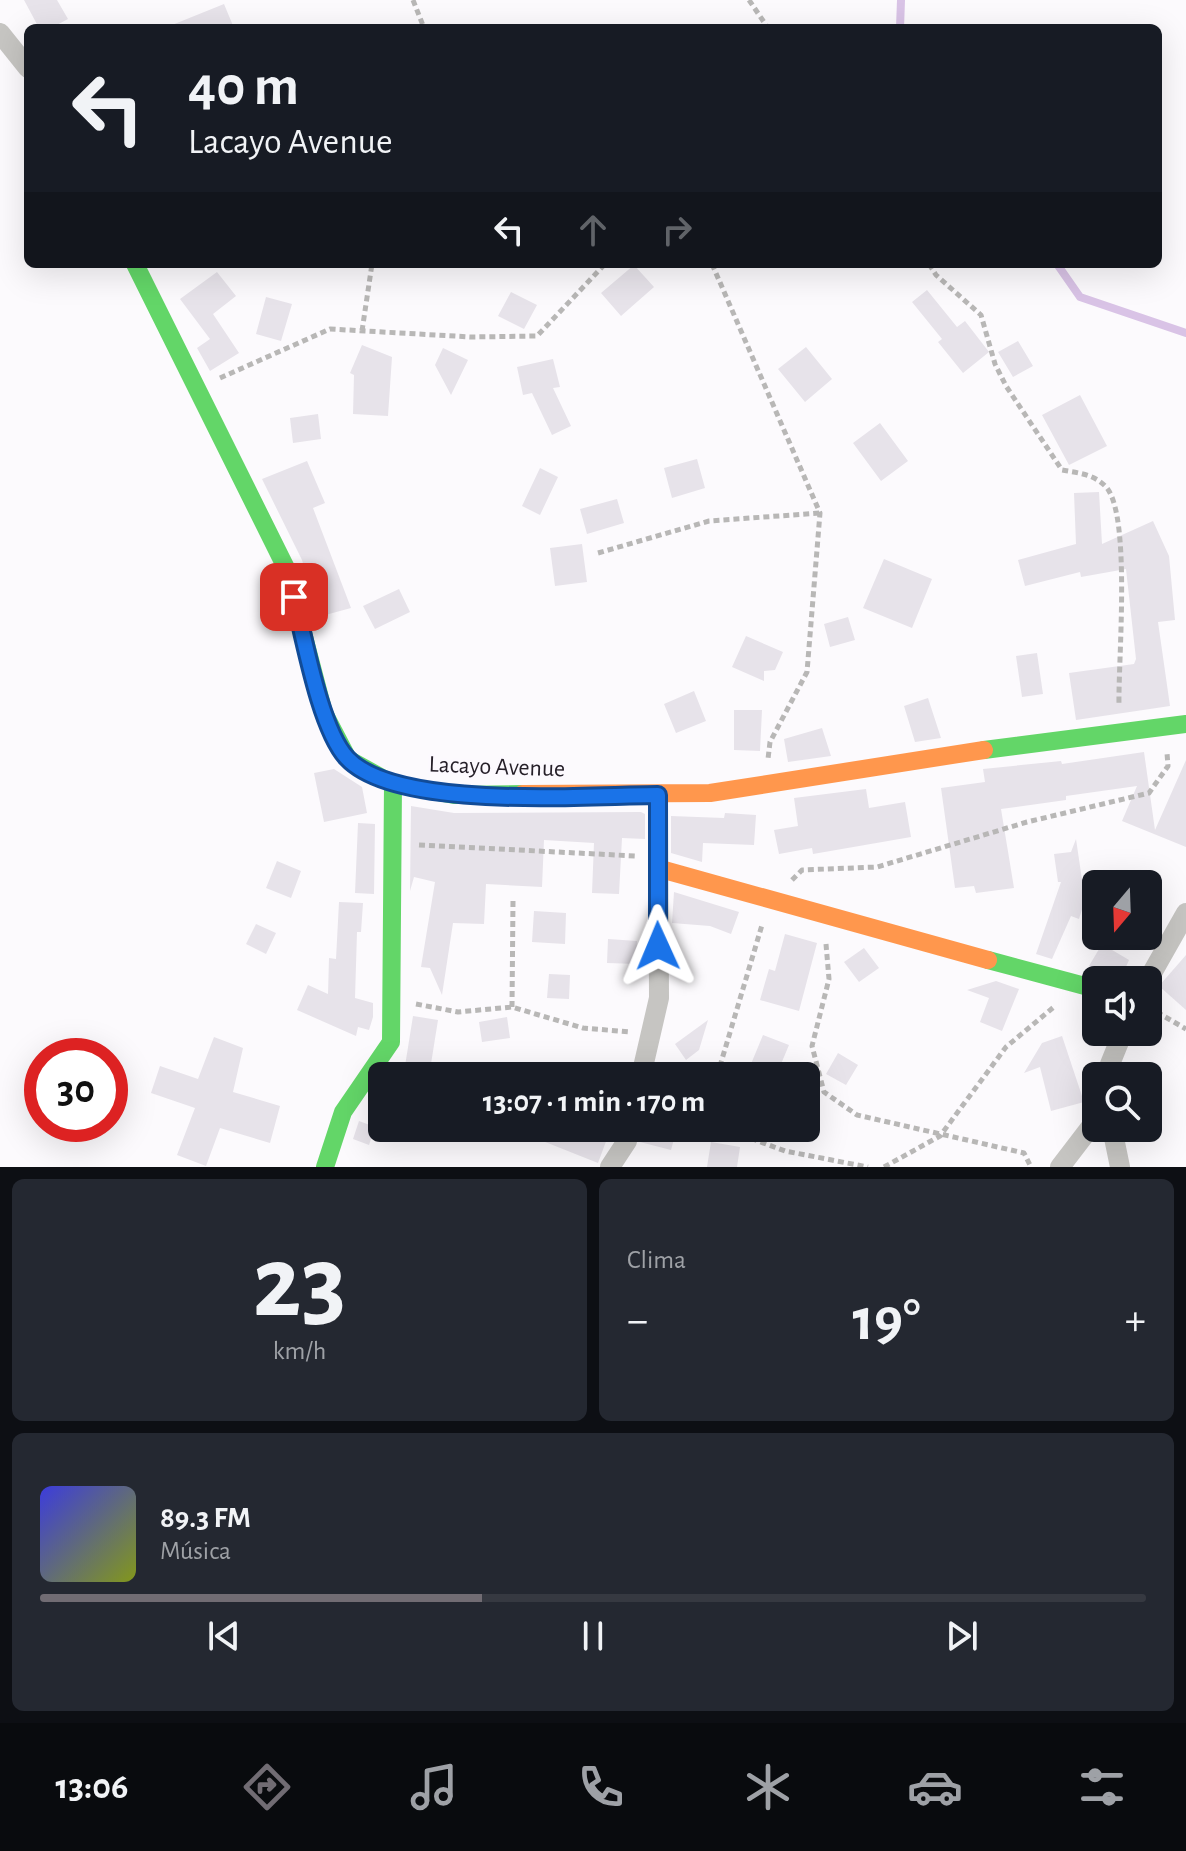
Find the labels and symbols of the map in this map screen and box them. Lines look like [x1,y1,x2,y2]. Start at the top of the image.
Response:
pin [260,563,328,631]
street label: Lacayo Avenue [428,753,566,781]
north arrow [1082,870,1162,950]
position arrow [616,904,700,988]
speed limit sign: 30 [24,1038,128,1142]

